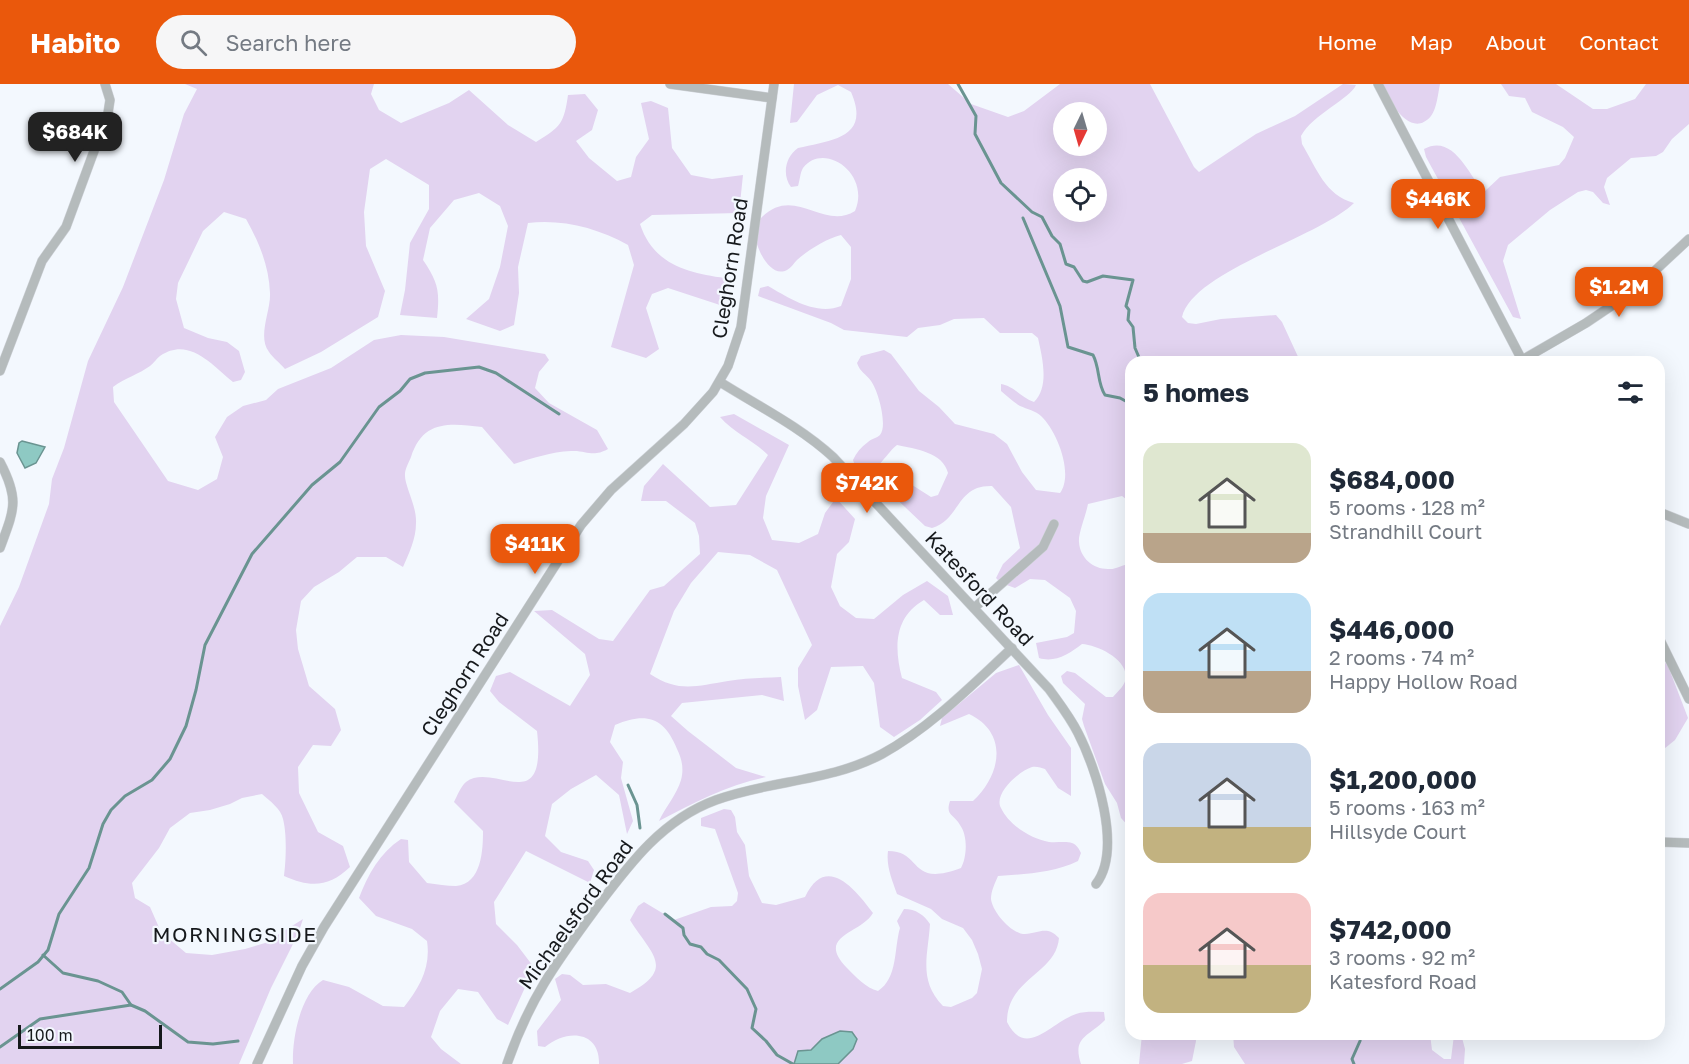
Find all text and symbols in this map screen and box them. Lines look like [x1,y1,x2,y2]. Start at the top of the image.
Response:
search box [156,15,576,69]
text: Habito [30,26,120,59]
icon: search [177,26,210,59]
text: Search here [225,29,351,56]
text: Home [1317,29,1377,55]
text: Map [1410,29,1453,55]
text: About [1486,29,1546,55]
text: Contact [1579,29,1659,55]
north arrow [1053,102,1107,156]
map controls [1053,102,1107,222]
pin: $684K [33,112,117,163]
text: $684K [42,119,108,143]
button: locate [1053,168,1107,222]
pin: $446K [1396,179,1480,230]
text: $446K [1405,186,1471,210]
street label: Cleghorn Road [706,196,752,340]
pin: $1.2M [1577,267,1661,318]
text: $1.2M [1589,274,1649,298]
icon: filters [1614,376,1647,409]
text: 5 homes [1143,377,1249,408]
pin: $742K [825,463,909,514]
text: $684,000 [1329,464,1455,495]
icon: home [1191,467,1263,539]
text: $742K [835,470,899,494]
text: 5 rooms · 128 m² [1329,495,1485,519]
text: Strandhill Court [1329,519,1482,543]
pin: $411K [493,524,577,575]
street label: Katesford Road [921,526,1039,650]
text: $411K [505,531,566,555]
street label: Cleghorn Road [415,608,513,740]
text: $446,000 [1329,614,1454,645]
icon: home [1191,617,1263,689]
text: 2 rooms · 74 m² [1329,645,1474,669]
text: Happy Hollow Road [1329,669,1518,693]
text: $1,200,000 [1329,764,1477,795]
icon: home [1191,767,1263,839]
text: 5 rooms · 163 m² [1329,795,1485,819]
text: Hillsyde Court [1329,819,1467,843]
street label: Michaelsford Road [513,835,637,993]
text: $742,000 [1329,914,1452,945]
icon: home [1191,917,1263,989]
district label: MORNINGSIDE [152,921,318,947]
text: 3 rooms · 92 m² [1329,945,1475,969]
text: Katesford Road [1329,969,1477,993]
scale bar [18,1022,162,1050]
text: 100 m [27,1025,73,1045]

